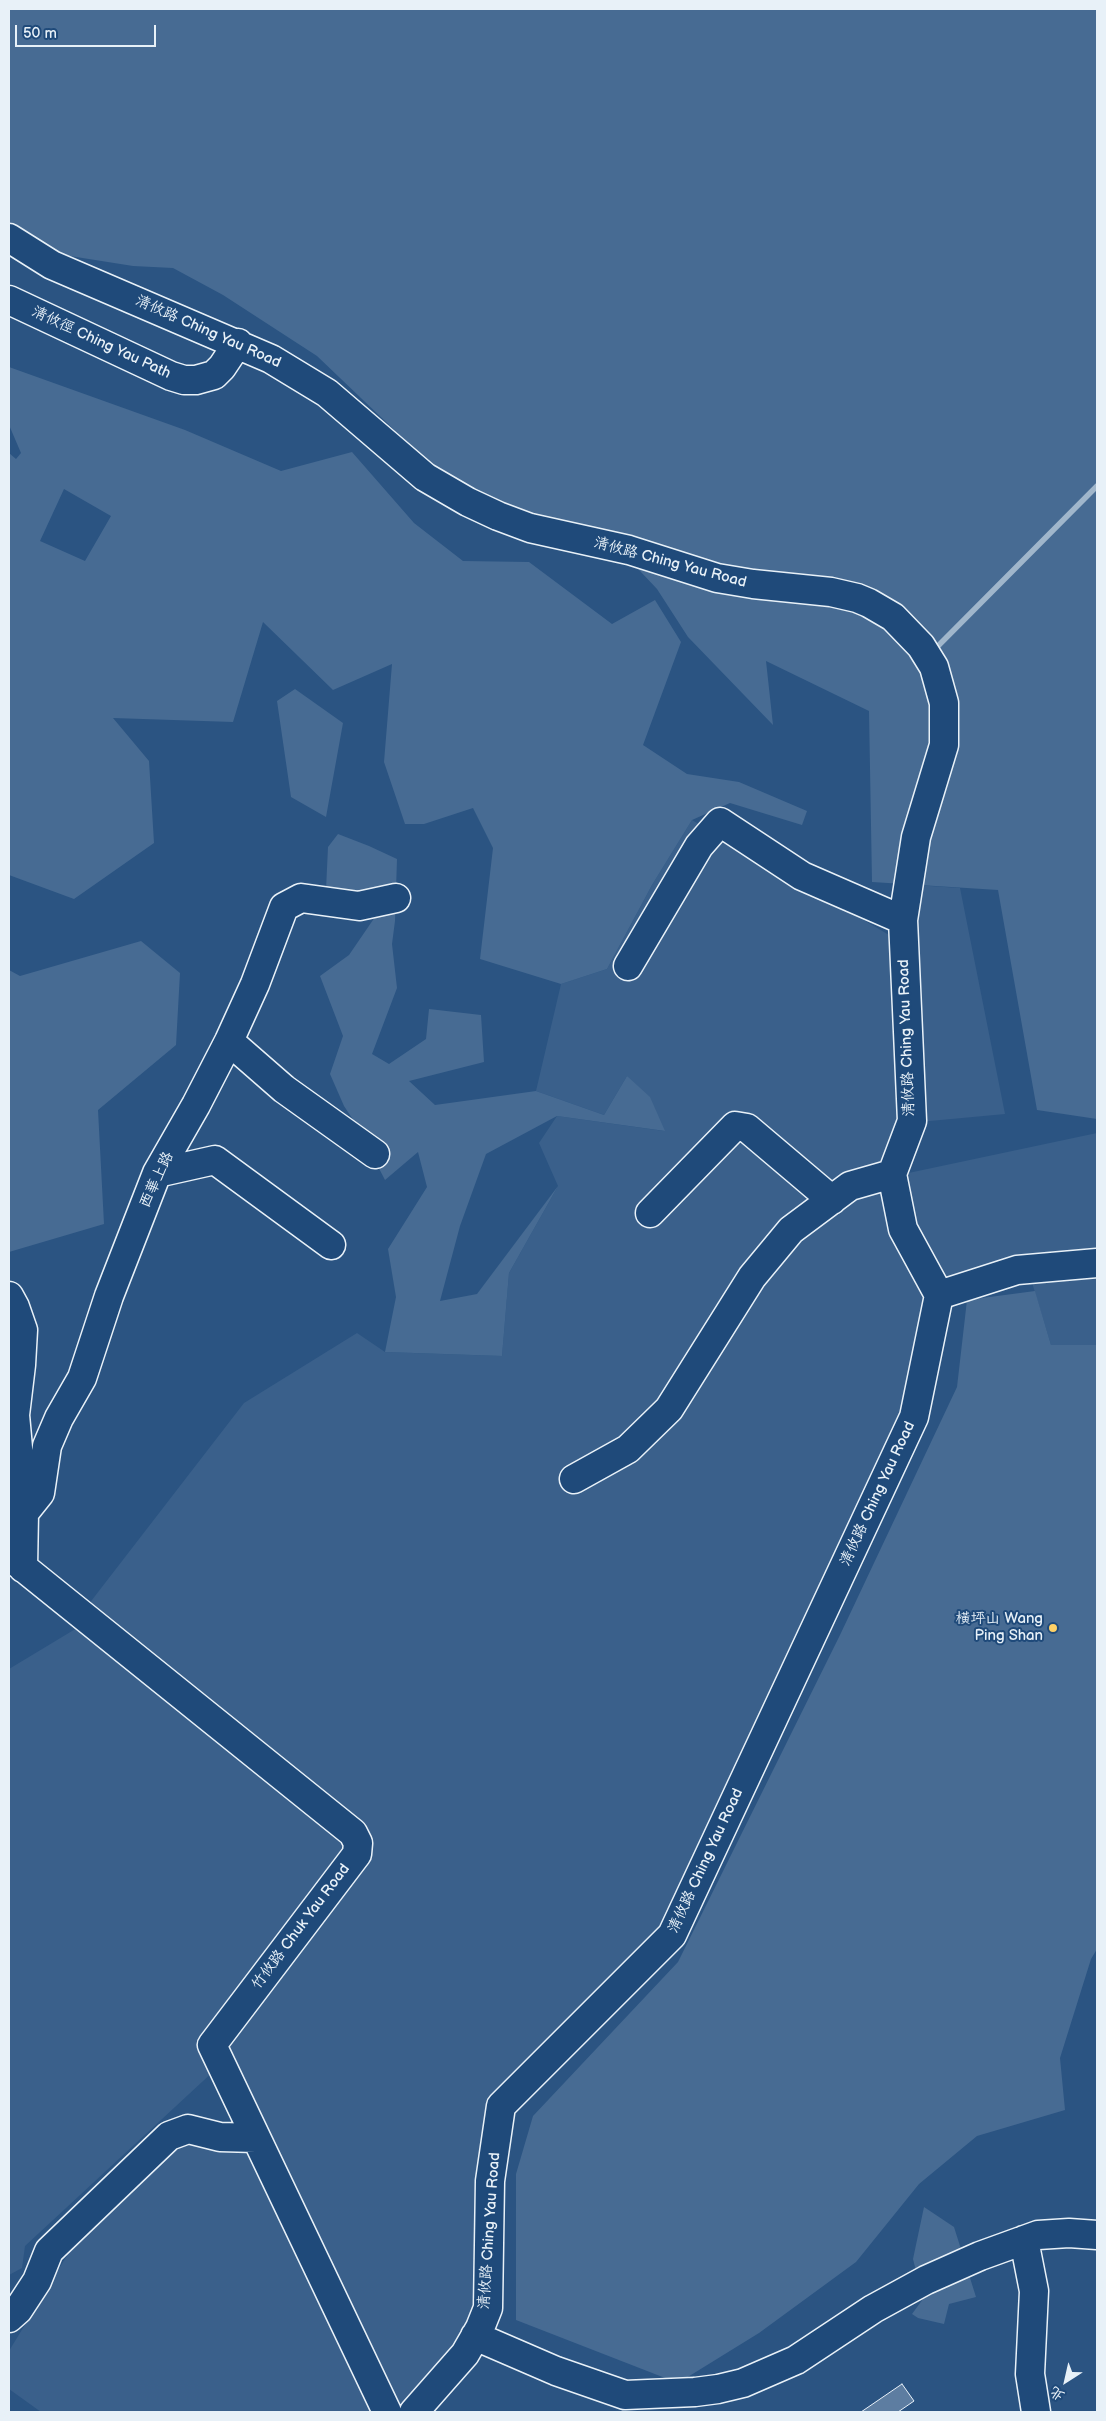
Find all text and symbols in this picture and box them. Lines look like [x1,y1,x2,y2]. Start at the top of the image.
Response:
scale bar [18,15,159,47]
text: 50 m [23,24,57,43]
street label: 清攸路 Ching Yau Road [132,292,284,372]
street label: 清攸徑 Ching Yau Path [29,303,173,383]
street label: 清攸路 Ching Yau Road [592,534,748,592]
street label: 清攸路 Ching Yau Road [895,959,919,1117]
street label: 西華上路 [136,1149,178,1211]
street label: 清攸路 Ching Yau Road [837,1419,919,1569]
place label: 橫坪山 Wang Ping Shan [956,1610,1043,1645]
marker: 橫坪山 Wang Ping Shan [1047,1622,1059,1634]
street label: 清攸路 Ching Yau Road [665,1786,747,1936]
street label: 竹攸路 Chuk Yau Road [248,1861,354,1993]
street label: 清攸路 Ching Yau Road [476,2152,504,2310]
north arrow [1041,2356,1091,2406]
text: 北 [1047,2383,1068,2405]

